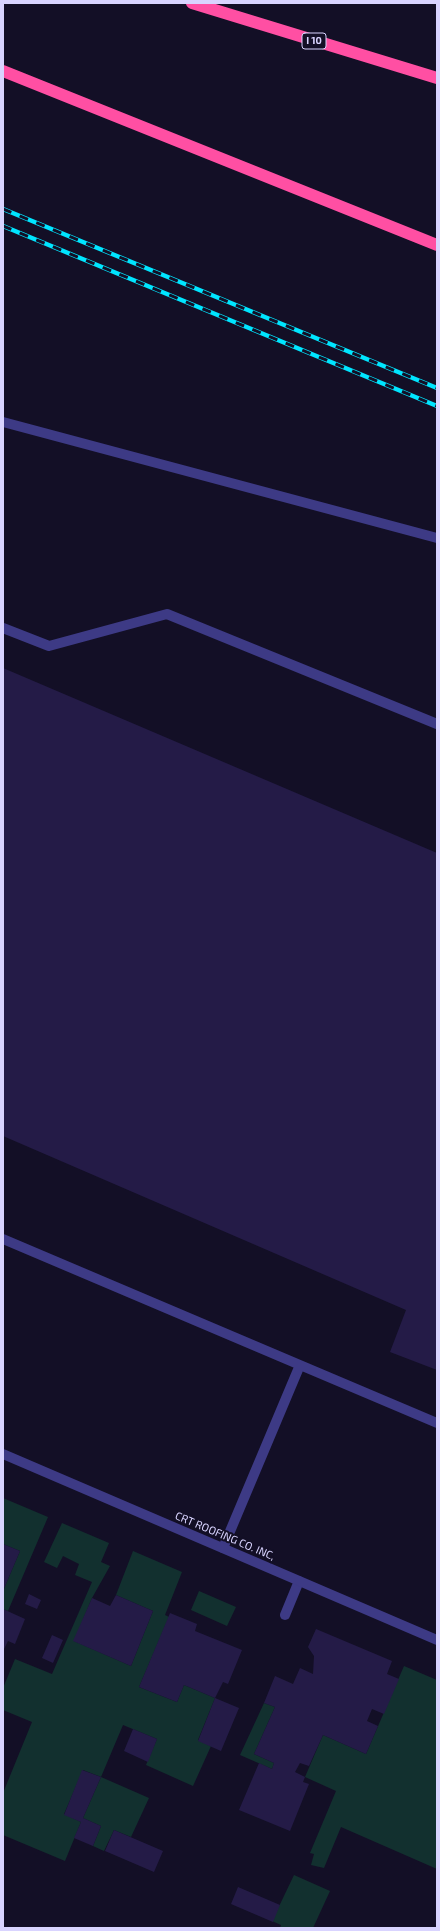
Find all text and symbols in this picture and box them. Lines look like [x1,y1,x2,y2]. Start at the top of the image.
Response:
road number: I 10 [302,33,326,49]
street label: CRT ROOFING CO. INC, [173,1509,277,1563]

